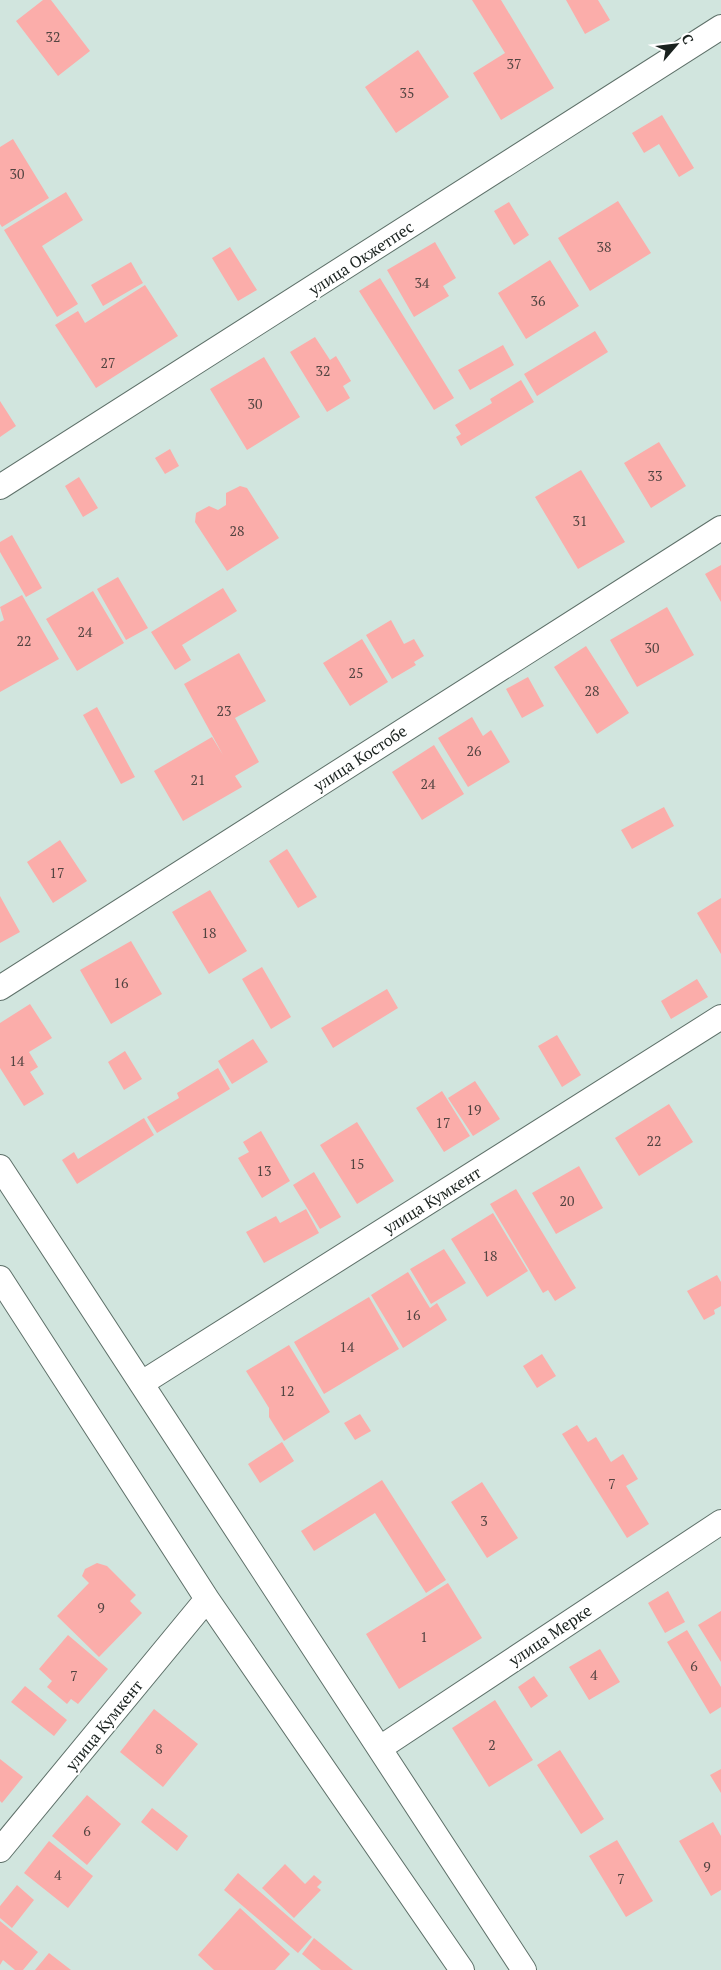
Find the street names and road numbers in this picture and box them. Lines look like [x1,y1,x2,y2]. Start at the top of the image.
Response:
street label: улица Окжетпес [303,216,418,301]
street label: улица Костобе [308,720,411,797]
street label: улица Кумкент [378,1161,485,1239]
street label: улица Мерке [503,1599,596,1671]
street label: улица Кумкент [60,1675,148,1776]

